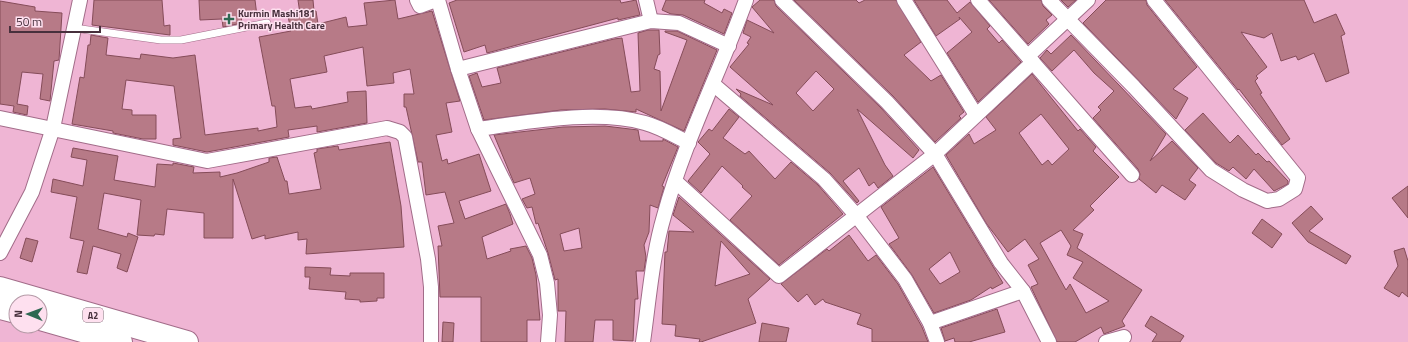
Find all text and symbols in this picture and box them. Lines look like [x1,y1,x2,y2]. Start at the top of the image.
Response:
place label: Kurmin Mashi181 Primary Health Care [238,6,325,33]
scale bar [10,8,100,34]
text: 50 m [16,12,42,31]
marker: Kurmin Mashi181 Primary Health Care [223,13,235,25]
north arrow [8,294,48,334]
road number: A2 [83,308,103,322]
text: N [10,310,26,318]

